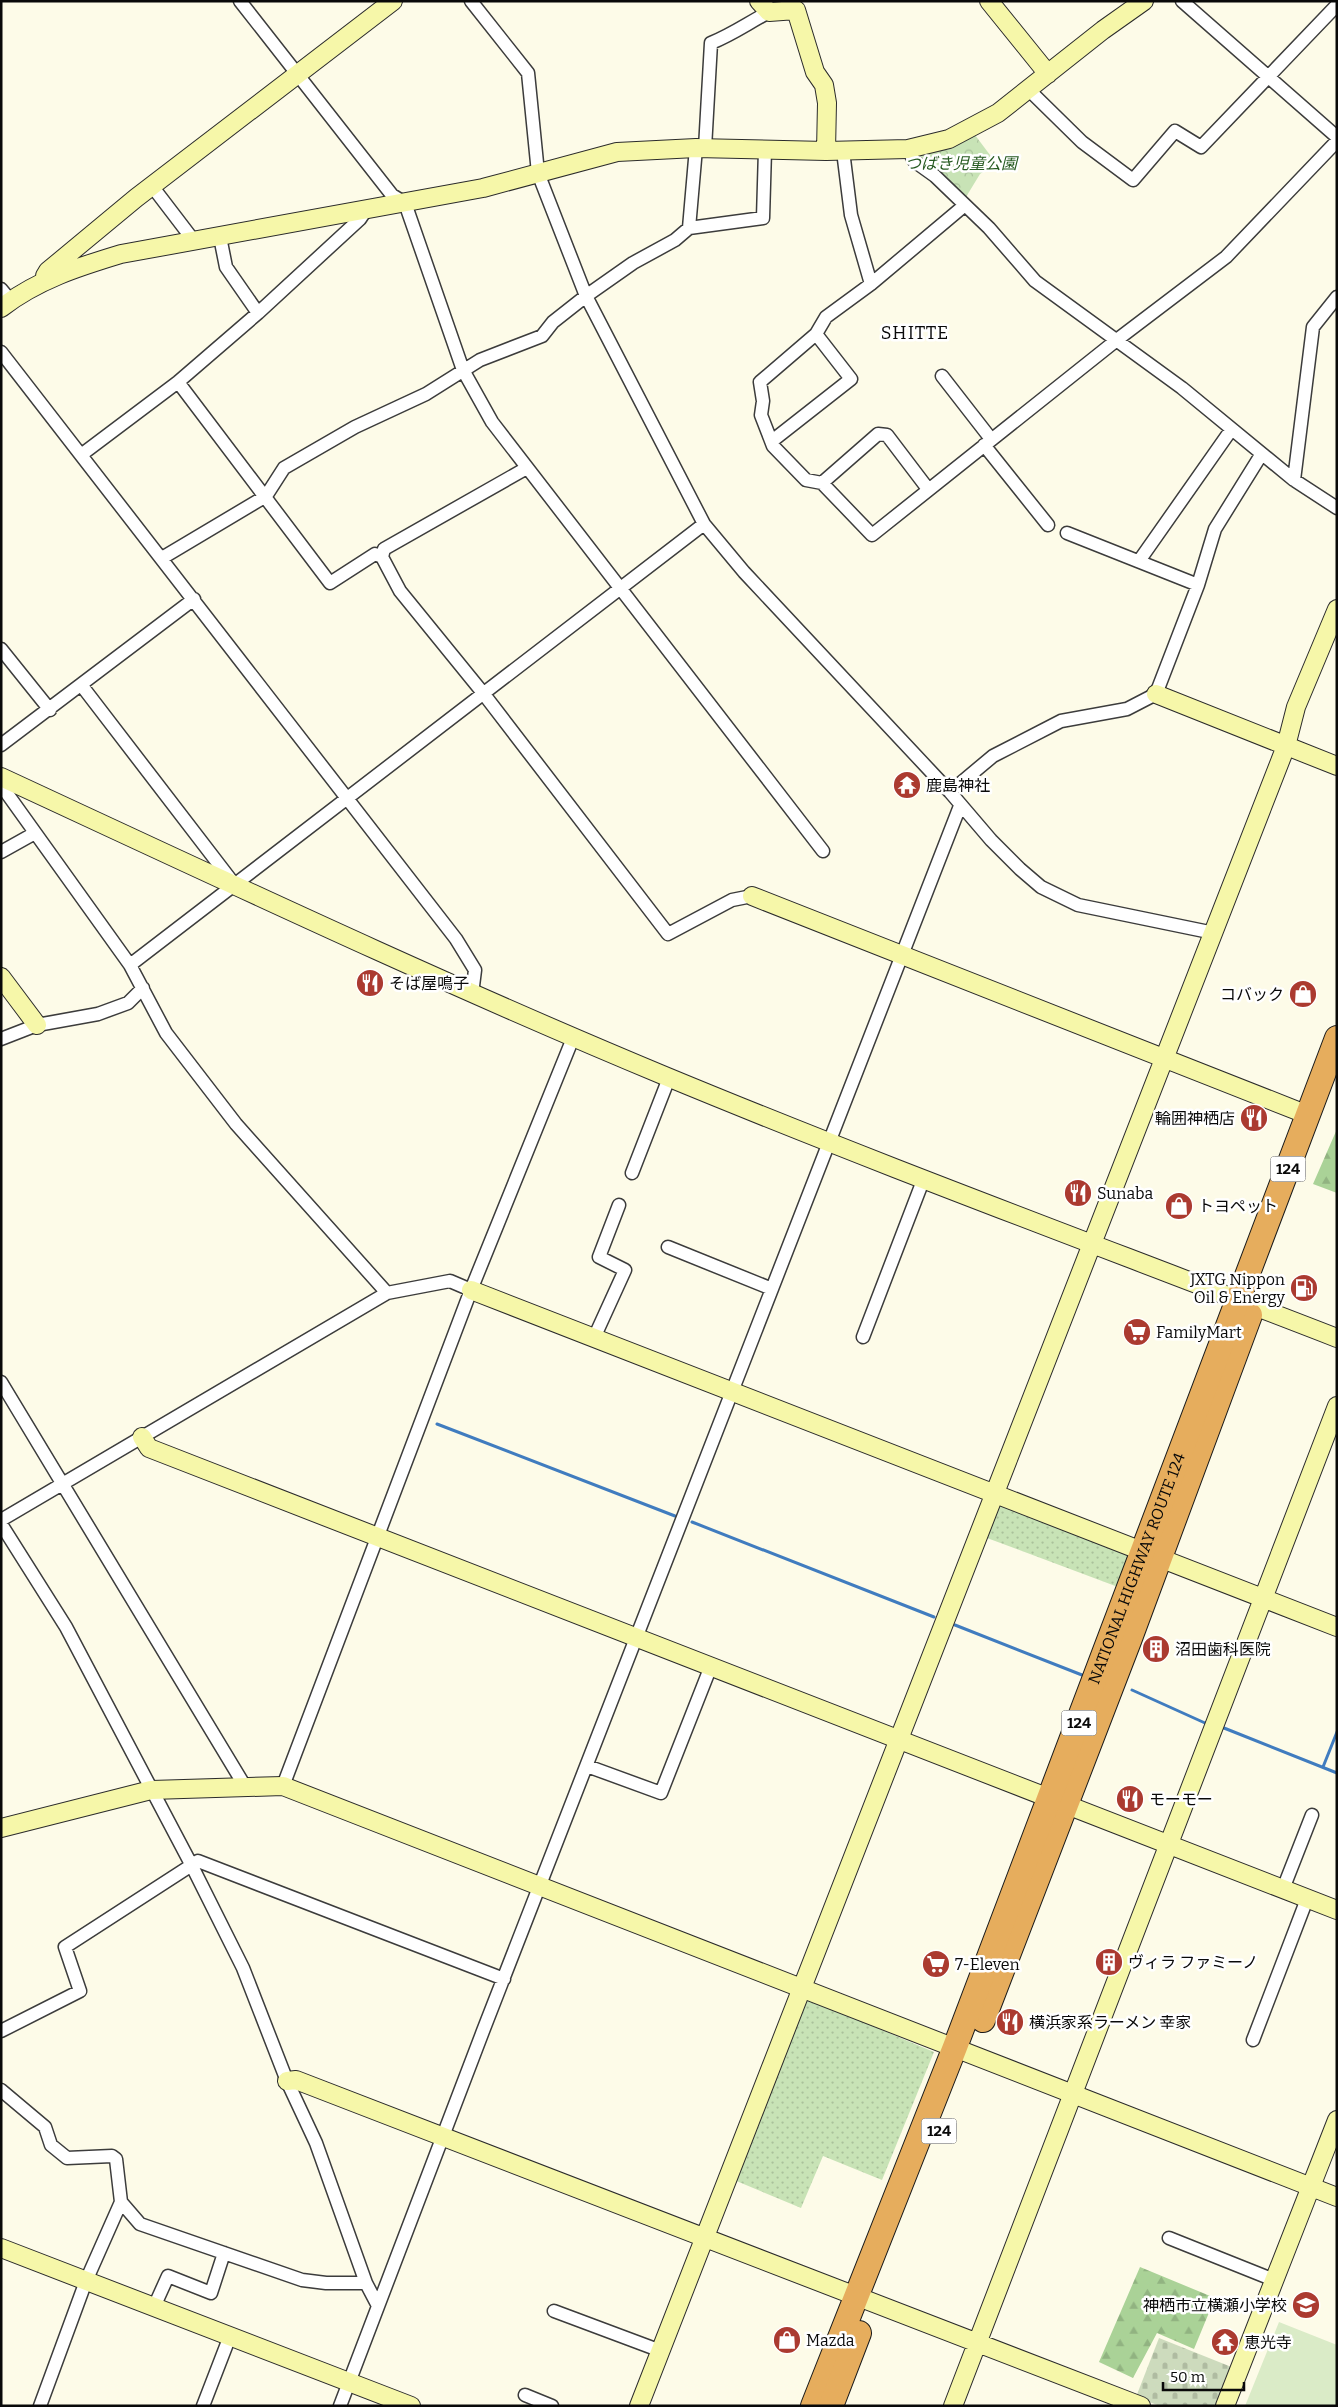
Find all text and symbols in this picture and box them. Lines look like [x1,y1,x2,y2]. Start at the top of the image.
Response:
park label: つばき児童公園 [905,154,1019,173]
district label: SHITTE [881,322,949,344]
temple icon: 鹿島神社 [892,770,922,800]
place label: 鹿島神社 [926,776,990,795]
restaurant icon: そば屋鳴子 [355,968,385,998]
place label: そば屋鳴子 [389,974,469,993]
shop icon: コバック [1288,979,1318,1009]
place label: コバック [1220,985,1284,1004]
restaurant icon: 輪囲神栖店 [1239,1103,1269,1133]
place label: 輪囲神栖店 [1155,1109,1235,1128]
road number: 124 [1270,1156,1306,1182]
restaurant icon: Sunaba [1063,1178,1093,1208]
place label: Sunaba [1097,1184,1153,1203]
shop icon: トヨペット [1164,1191,1194,1221]
place label: トヨペット [1198,1197,1278,1216]
place label: JXTG Nippon Oil & Energy [1189,1270,1286,1307]
fuel station icon: JXTG Nippon Oil & Energy [1289,1273,1319,1303]
supermarket icon: FamilyMart [1122,1317,1152,1347]
place label: FamilyMart [1156,1323,1242,1342]
street label: NATIONAL HIGHWAY ROUTE 124 [1084,1450,1189,1687]
building icon: 沼田歯科医院 [1141,1634,1171,1664]
place label: 沼田歯科医院 [1175,1640,1271,1659]
road number: 124 [1062,1710,1096,1736]
restaurant icon: モーモー [1115,1784,1145,1814]
place label: モーモー [1149,1790,1213,1809]
building icon: ヴィラ ファミーノ [1094,1947,1124,1977]
supermarket icon: 7-Eleven [921,1949,951,1979]
place label: ヴィラ ファミーノ [1128,1953,1258,1972]
place label: 7-Eleven [955,1955,1020,1974]
restaurant icon: 横浜家系ラーメン 幸家 [995,2007,1025,2037]
place label: 横浜家系ラーメン 幸家 [1029,2013,1192,2032]
road number: 124 [922,2118,956,2144]
school or university icon: 神栖市立横瀬小学校 [1291,2290,1321,2320]
place label: 神栖市立横瀬小学校 [1143,2296,1287,2315]
shop icon: Mazda [772,2325,802,2355]
temple icon: 恵光寺 [1210,2327,1240,2357]
place label: Mazda [806,2331,855,2350]
place label: 恵光寺 [1244,2333,1292,2352]
scale bar [1163,2360,1244,2392]
text: 50 m [1170,2368,1206,2386]

